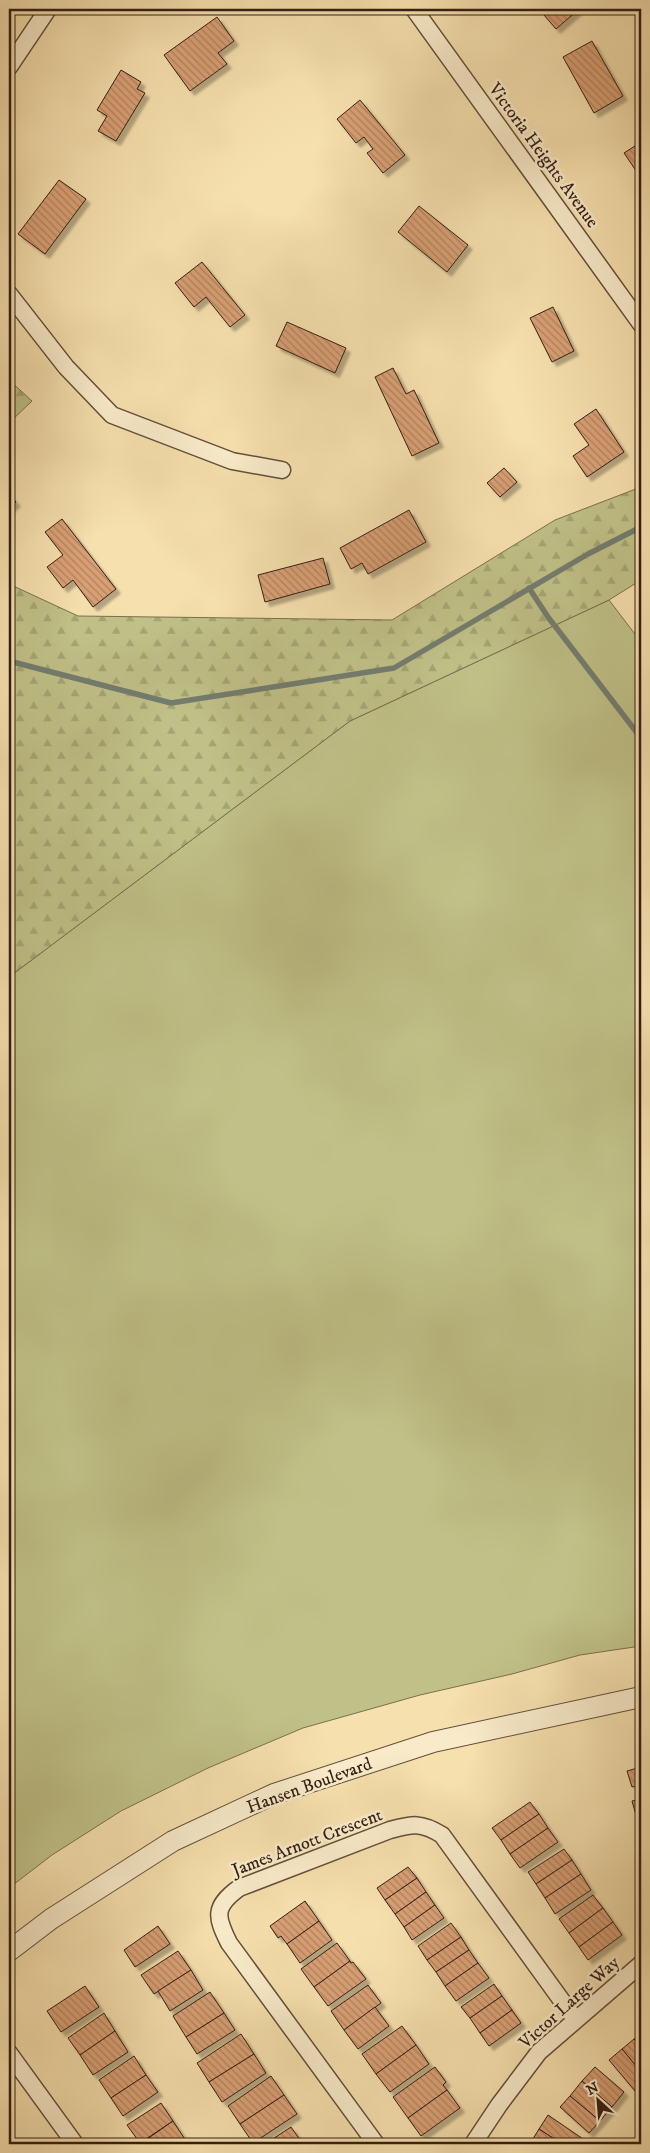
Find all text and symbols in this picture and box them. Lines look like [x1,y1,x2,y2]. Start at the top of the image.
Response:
street label: Victoria Heights Avenue [483,78,603,232]
street label: Hansen Boulevard [244,1753,375,1819]
street label: James Arnott Crescent [227,1804,386,1882]
street label: Victor Large Way [514,1952,625,2054]
north arrow [572,2076,622,2126]
text: N [584,2078,602,2100]

